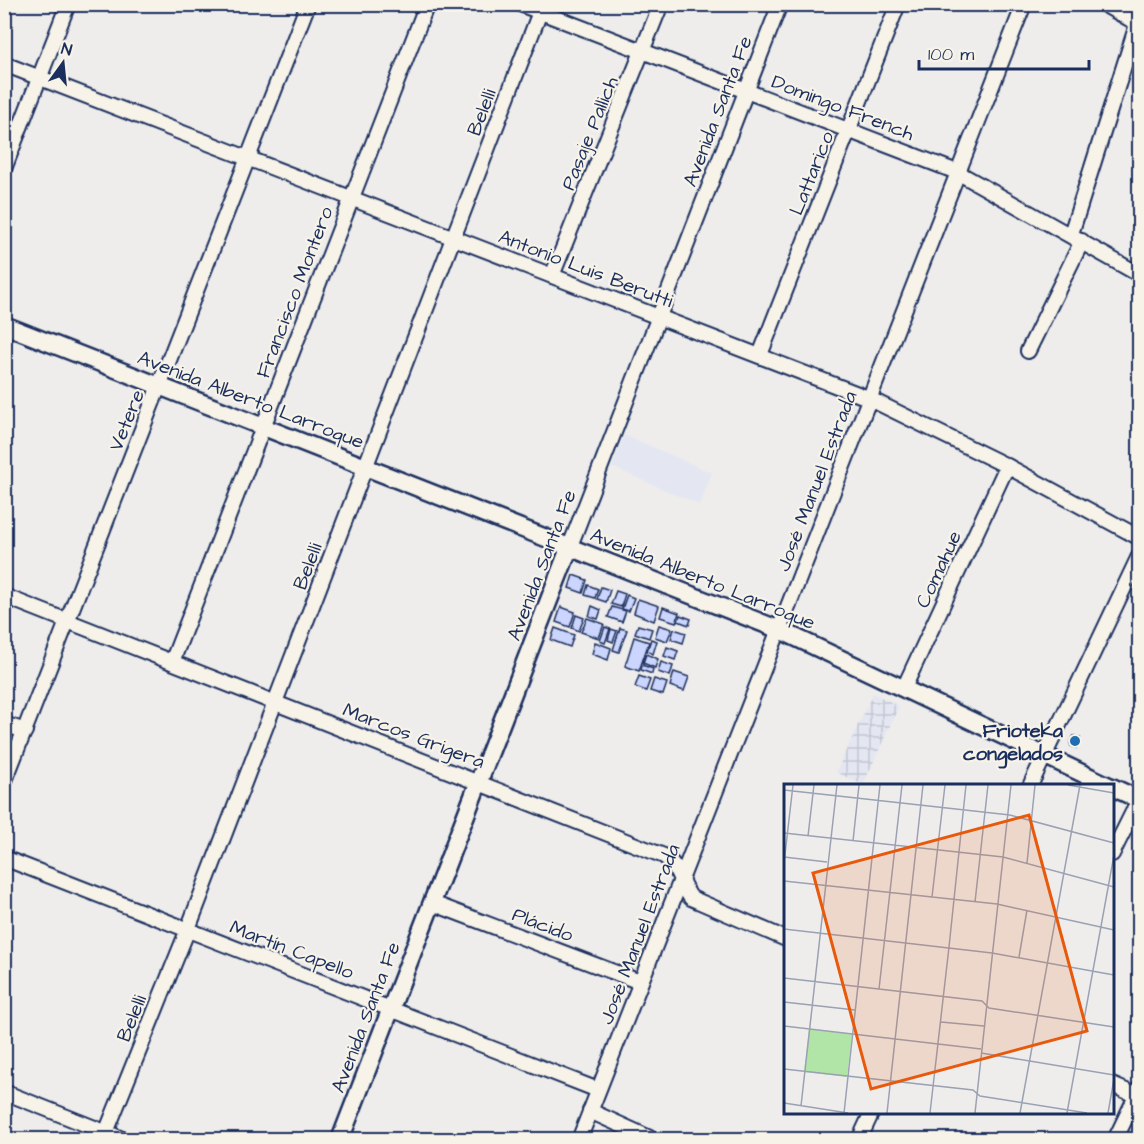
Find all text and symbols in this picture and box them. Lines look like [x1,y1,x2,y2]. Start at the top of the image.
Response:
street label: Avenida Santa Fe [676,32,760,191]
north arrow [33,33,93,93]
scale bar [919,33,1088,71]
text: N [59,38,74,61]
text: 100 m [928,42,974,67]
street label: Domingo French [767,68,918,149]
street label: Pasaje Pallich [554,72,625,194]
street label: Belelli [460,85,504,140]
street label: Lattarico [782,127,841,220]
street label: Francisco Montero [249,203,341,382]
street label: Antonio Luis Berutti [494,223,677,315]
street label: Avenida Alberto Larroque [133,344,368,456]
street label: Vetere [102,385,152,455]
street label: José Manuel Estrada [770,387,864,576]
street label: Avenida Santa Fe [500,486,584,645]
street label: Avenida Alberto Larroque [586,521,820,637]
street label: Comahue [909,526,969,613]
street label: Belelli [286,539,330,594]
street label: Marcos Grigera [338,696,489,777]
place label: Frioteka congelados [963,717,1064,769]
marker: Frioteka congelados [1068,734,1082,748]
inset map [784,784,1114,1114]
street label: José Manuel Estrada [593,840,687,1029]
street label: Plácido [508,901,577,949]
street label: Martín Capello [226,913,358,986]
street label: Avenida Santa Fe [324,938,408,1097]
street label: Belelli [110,991,154,1046]

